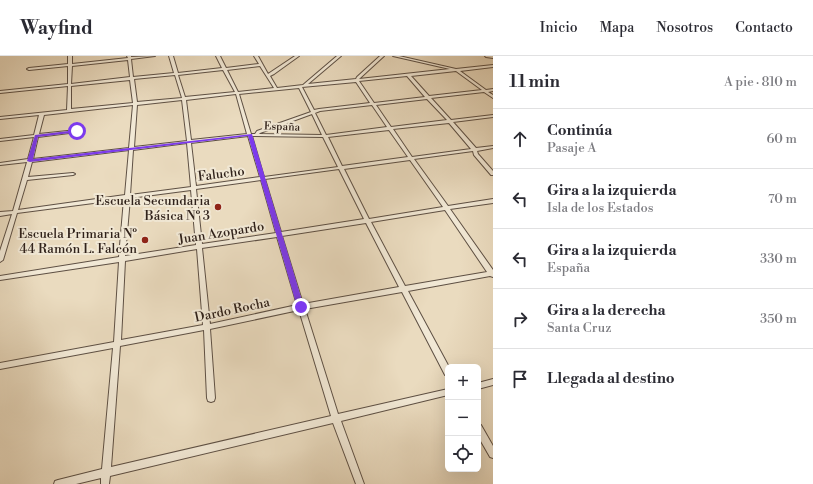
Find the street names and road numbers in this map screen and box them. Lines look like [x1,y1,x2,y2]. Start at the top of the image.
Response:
street label: España [263,119,301,135]
street label: Falucho [197,163,245,185]
street label: Juan Azopardo [176,218,265,248]
street label: Dardo Rocha [193,294,272,326]

